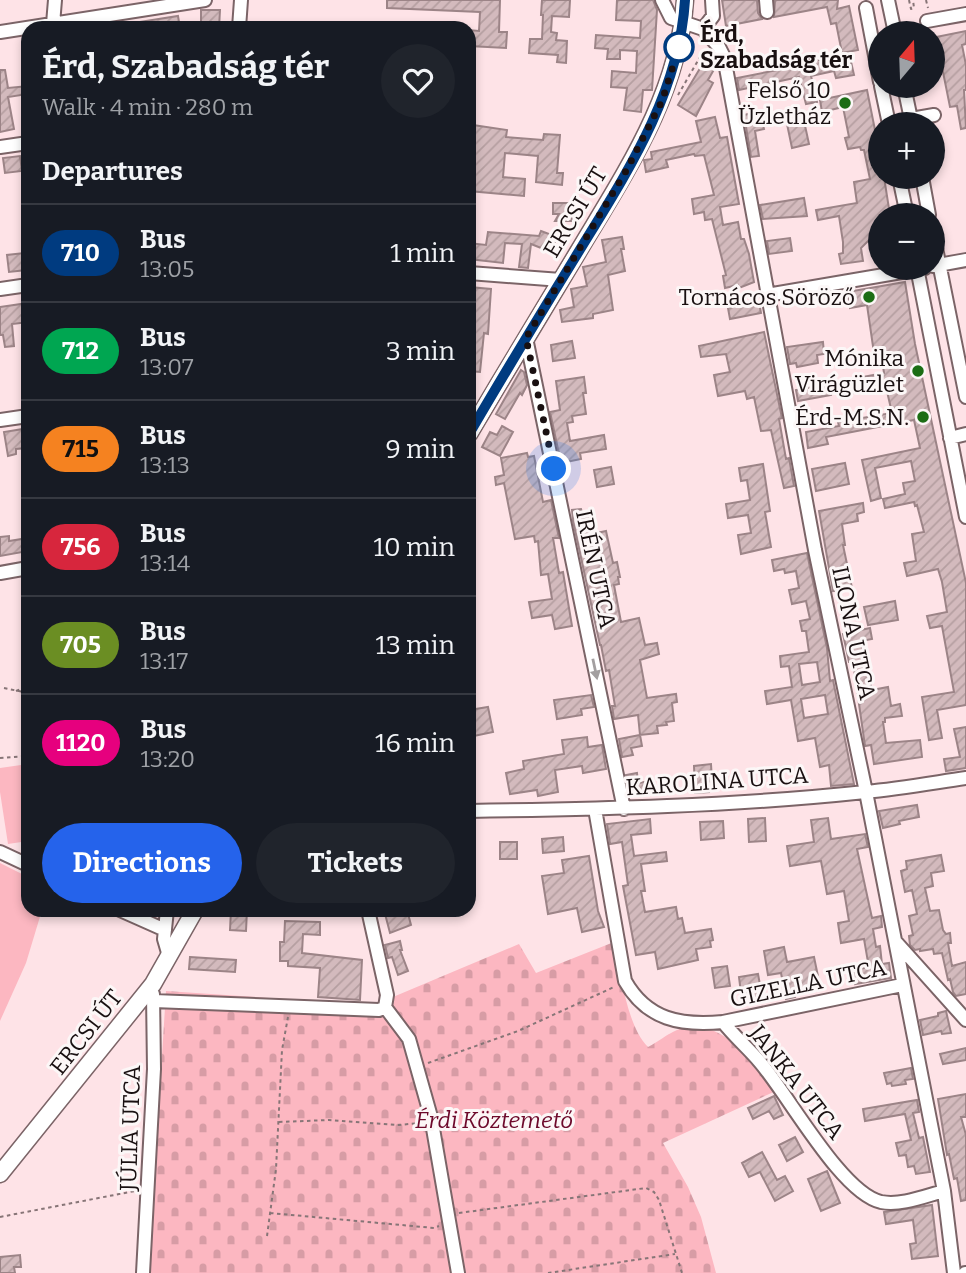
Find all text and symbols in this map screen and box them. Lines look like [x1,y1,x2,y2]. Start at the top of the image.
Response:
place label: Érd, Szabadság tér [700,18,853,74]
north arrow [868,21,945,98]
map controls [868,21,945,280]
marker: Érd, Szabadság tér [664,32,694,62]
button: heart [381,44,455,118]
text: Érd, Szabadság tér [42,47,329,87]
place label: Felső 10 Üzletház [738,76,831,130]
text: Walk · 4 min · 280 m [42,93,253,121]
marker: Felső 10 Üzletház [837,95,853,111]
button: + [868,112,945,189]
text: Departures [42,156,183,187]
street label: ERCSI ÚT [537,162,613,262]
button: − [868,203,945,280]
text: Bus [140,224,186,255]
text: 1 min [390,238,455,269]
text: 710 [61,239,100,267]
text: 13:05 [140,255,194,283]
place label: Tornácos Söröző [678,283,855,311]
marker: Tornácos Söröző [861,289,877,305]
text: Bus [140,322,186,353]
text: 3 min [386,336,455,367]
text: 712 [62,337,99,365]
place label: Mónika Virágüzlet [795,344,904,398]
text: 13:07 [140,353,194,381]
marker: Mónika Virágüzlet [910,363,926,379]
place label: Érd-M.S.N. [795,403,909,431]
marker: Érd-M.S.N. [915,409,931,425]
text: Bus [140,420,186,451]
text: 9 min [386,434,455,465]
text: 715 [62,435,99,463]
text: 13:13 [140,451,190,479]
your location [536,451,571,486]
street label: IRÉN UTCA [570,507,622,632]
text: Bus [140,518,186,549]
text: 10 min [374,532,455,563]
text: 756 [61,533,100,561]
text: 13:14 [140,549,190,577]
street label: ILONA UTCA [826,564,882,703]
text: Bus [140,616,186,647]
text: 13 min [375,630,455,661]
text: 705 [60,631,101,659]
text: 13:17 [140,647,188,675]
one-way arrow [589,658,600,680]
text: Bus [141,714,186,745]
text: 16 min [375,728,455,759]
text: 1120 [56,729,106,757]
text: 13:20 [141,745,195,773]
street label: KAROLINA UTCA [625,761,810,801]
button: Directions [42,823,242,903]
button: Tickets [256,823,455,903]
street label: GIZELLA UTCA [727,953,889,1013]
street label: ERCSI ÚT [44,984,128,1080]
street label: JANKA UTCA [743,1019,851,1145]
street label: JÚLIA UTCA [114,1064,146,1192]
park label: Érdi Köztemető [415,1106,573,1134]

